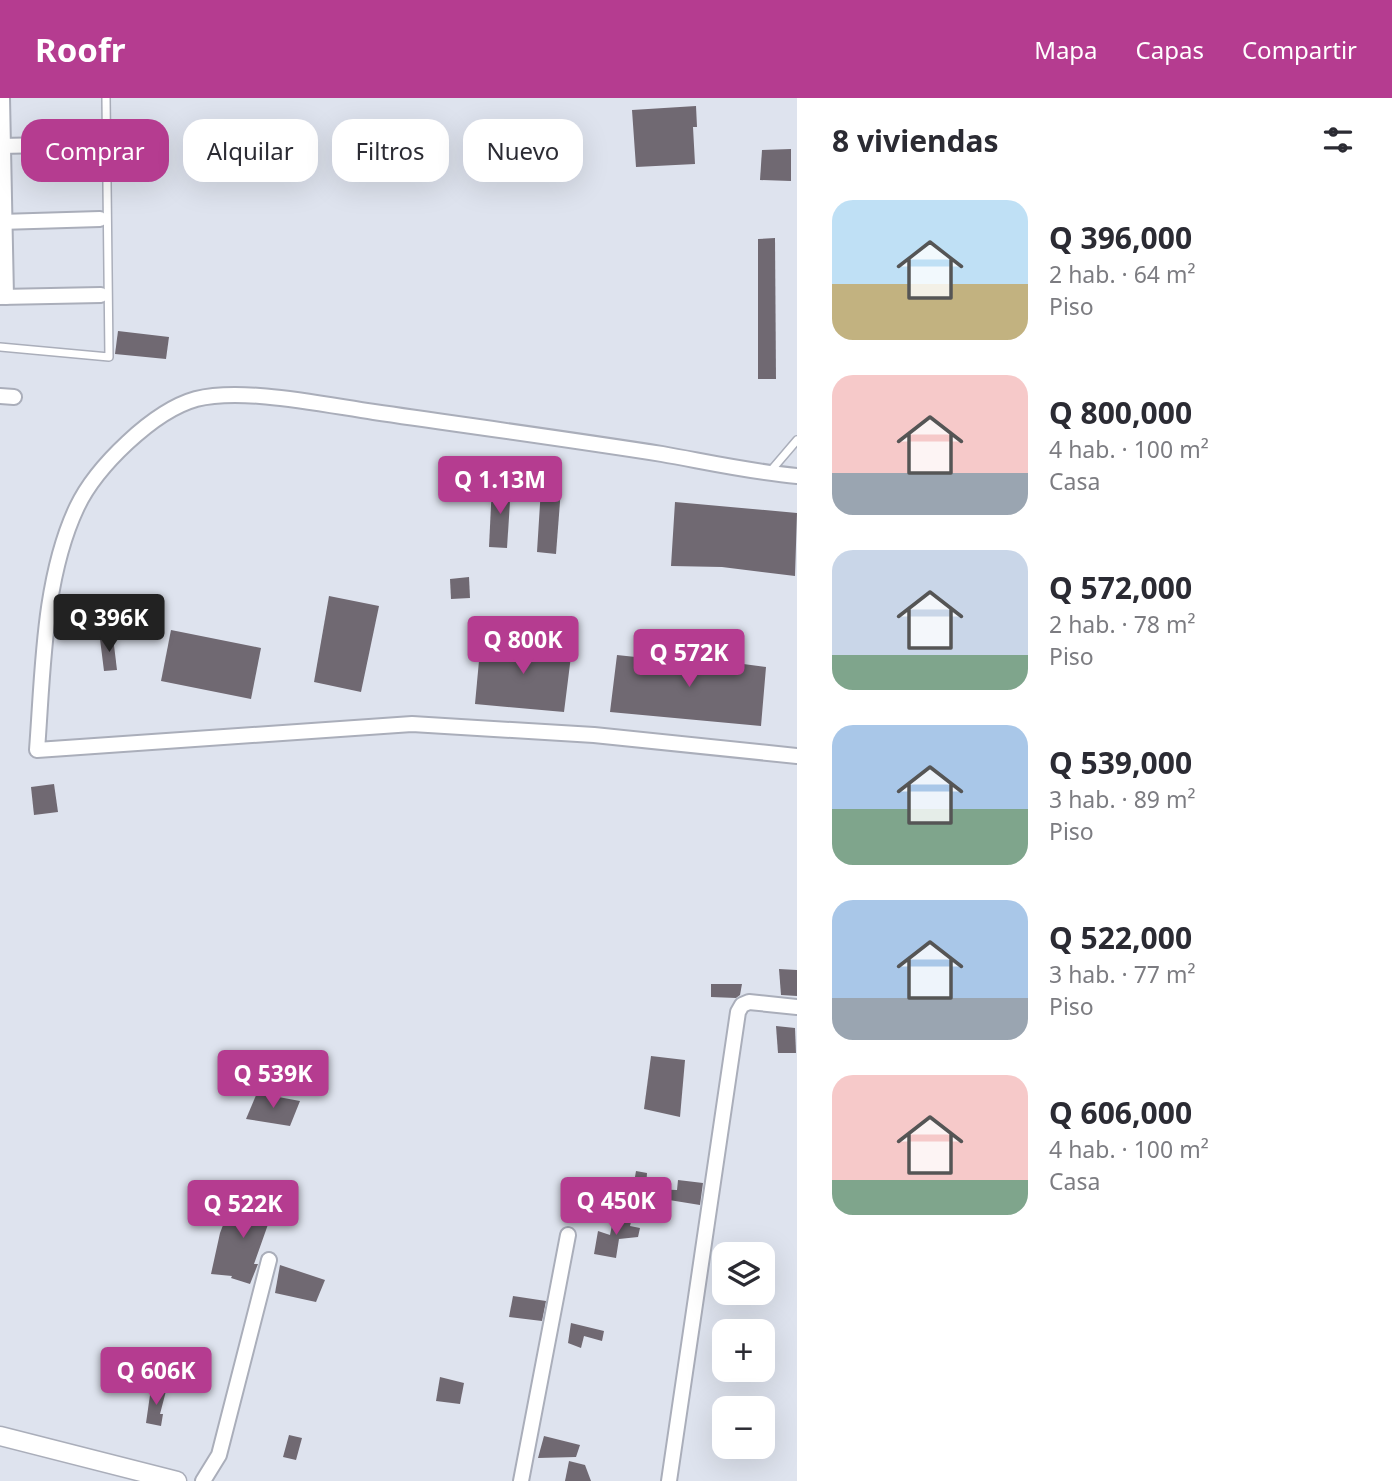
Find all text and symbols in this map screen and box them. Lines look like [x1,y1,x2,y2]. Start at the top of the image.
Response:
text: Roofr [35,27,125,72]
text: Mapa [1034,33,1098,66]
text: Capas [1136,33,1204,66]
text: Compartir [1242,33,1357,66]
chip: Comprar [21,119,169,182]
chip: Alquilar [183,119,318,182]
chip: Filtros [332,119,449,182]
chip: Nuevo [463,119,583,182]
text: 8 viviendas [832,120,999,161]
icon: filters [1319,121,1357,159]
text: Q 396,000 [1049,217,1192,258]
icon: home [888,228,972,312]
text: 2 hab. · 64 m² [1049,258,1196,290]
text: Piso [1049,290,1094,322]
text: Q 800,000 [1049,392,1192,433]
icon: home [888,403,972,487]
text: 4 hab. · 100 m² [1049,433,1209,465]
pin: Q 1.13M [435,456,565,516]
text: Q 1.13M [454,463,546,495]
text: Casa [1049,465,1100,497]
text: Q 572,000 [1049,567,1192,608]
icon: home [888,578,972,662]
pin: Q 396K [52,594,166,654]
text: Q 396K [70,601,148,633]
text: 2 hab. · 78 m² [1049,608,1196,640]
pin: Q 800K [466,616,580,676]
text: Q 800K [484,623,562,655]
pin: Q 572K [632,630,746,689]
text: Q 572K [650,636,728,668]
text: Piso [1049,640,1094,672]
text: Q 539,000 [1049,742,1192,783]
icon: home [888,753,972,837]
text: 3 hab. · 89 m² [1049,783,1196,815]
text: Piso [1049,815,1094,847]
text: Q 522,000 [1049,917,1192,958]
icon: home [888,928,972,1012]
text: 3 hab. · 77 m² [1049,958,1196,990]
text: Piso [1049,990,1094,1022]
pin: Q 539K [216,1051,330,1110]
text: Q 539K [234,1057,312,1089]
text: Q 606,000 [1049,1092,1192,1133]
icon: home [888,1103,972,1187]
text: 4 hab. · 100 m² [1049,1133,1209,1165]
text: Casa [1049,1165,1100,1197]
pin: Q 450K [559,1178,673,1237]
pin: Q 522K [186,1180,300,1240]
text: Q 450K [577,1184,655,1216]
text: Q 522K [204,1187,282,1219]
map controls [712,1242,775,1459]
button: layers [712,1242,775,1305]
button: + [712,1319,775,1382]
pin: Q 606K [99,1348,213,1407]
text: Q 606K [117,1354,195,1386]
button: − [712,1396,775,1459]

